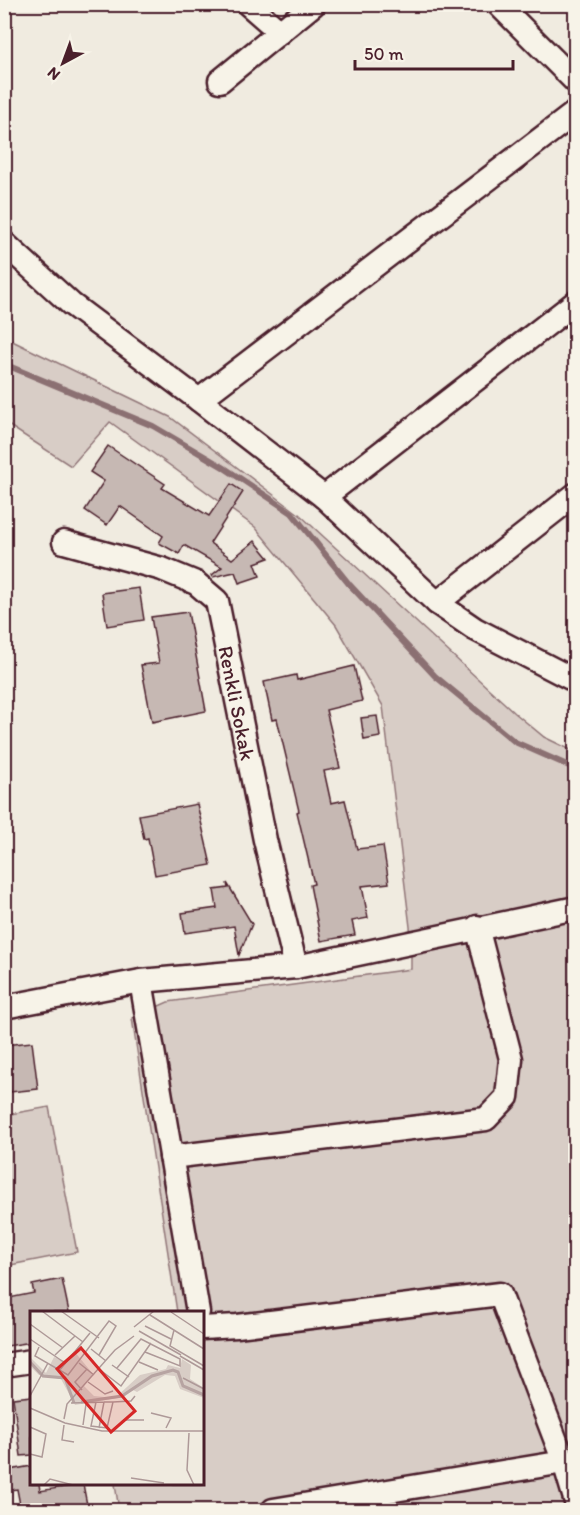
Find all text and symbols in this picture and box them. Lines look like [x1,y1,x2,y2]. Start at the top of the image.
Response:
north arrow [33,33,93,93]
scale bar [355,33,512,71]
text: 50 m [364,43,404,65]
text: N [43,63,64,85]
street label: Renkli Sokak [214,643,261,763]
inset map [30,1311,204,1485]

